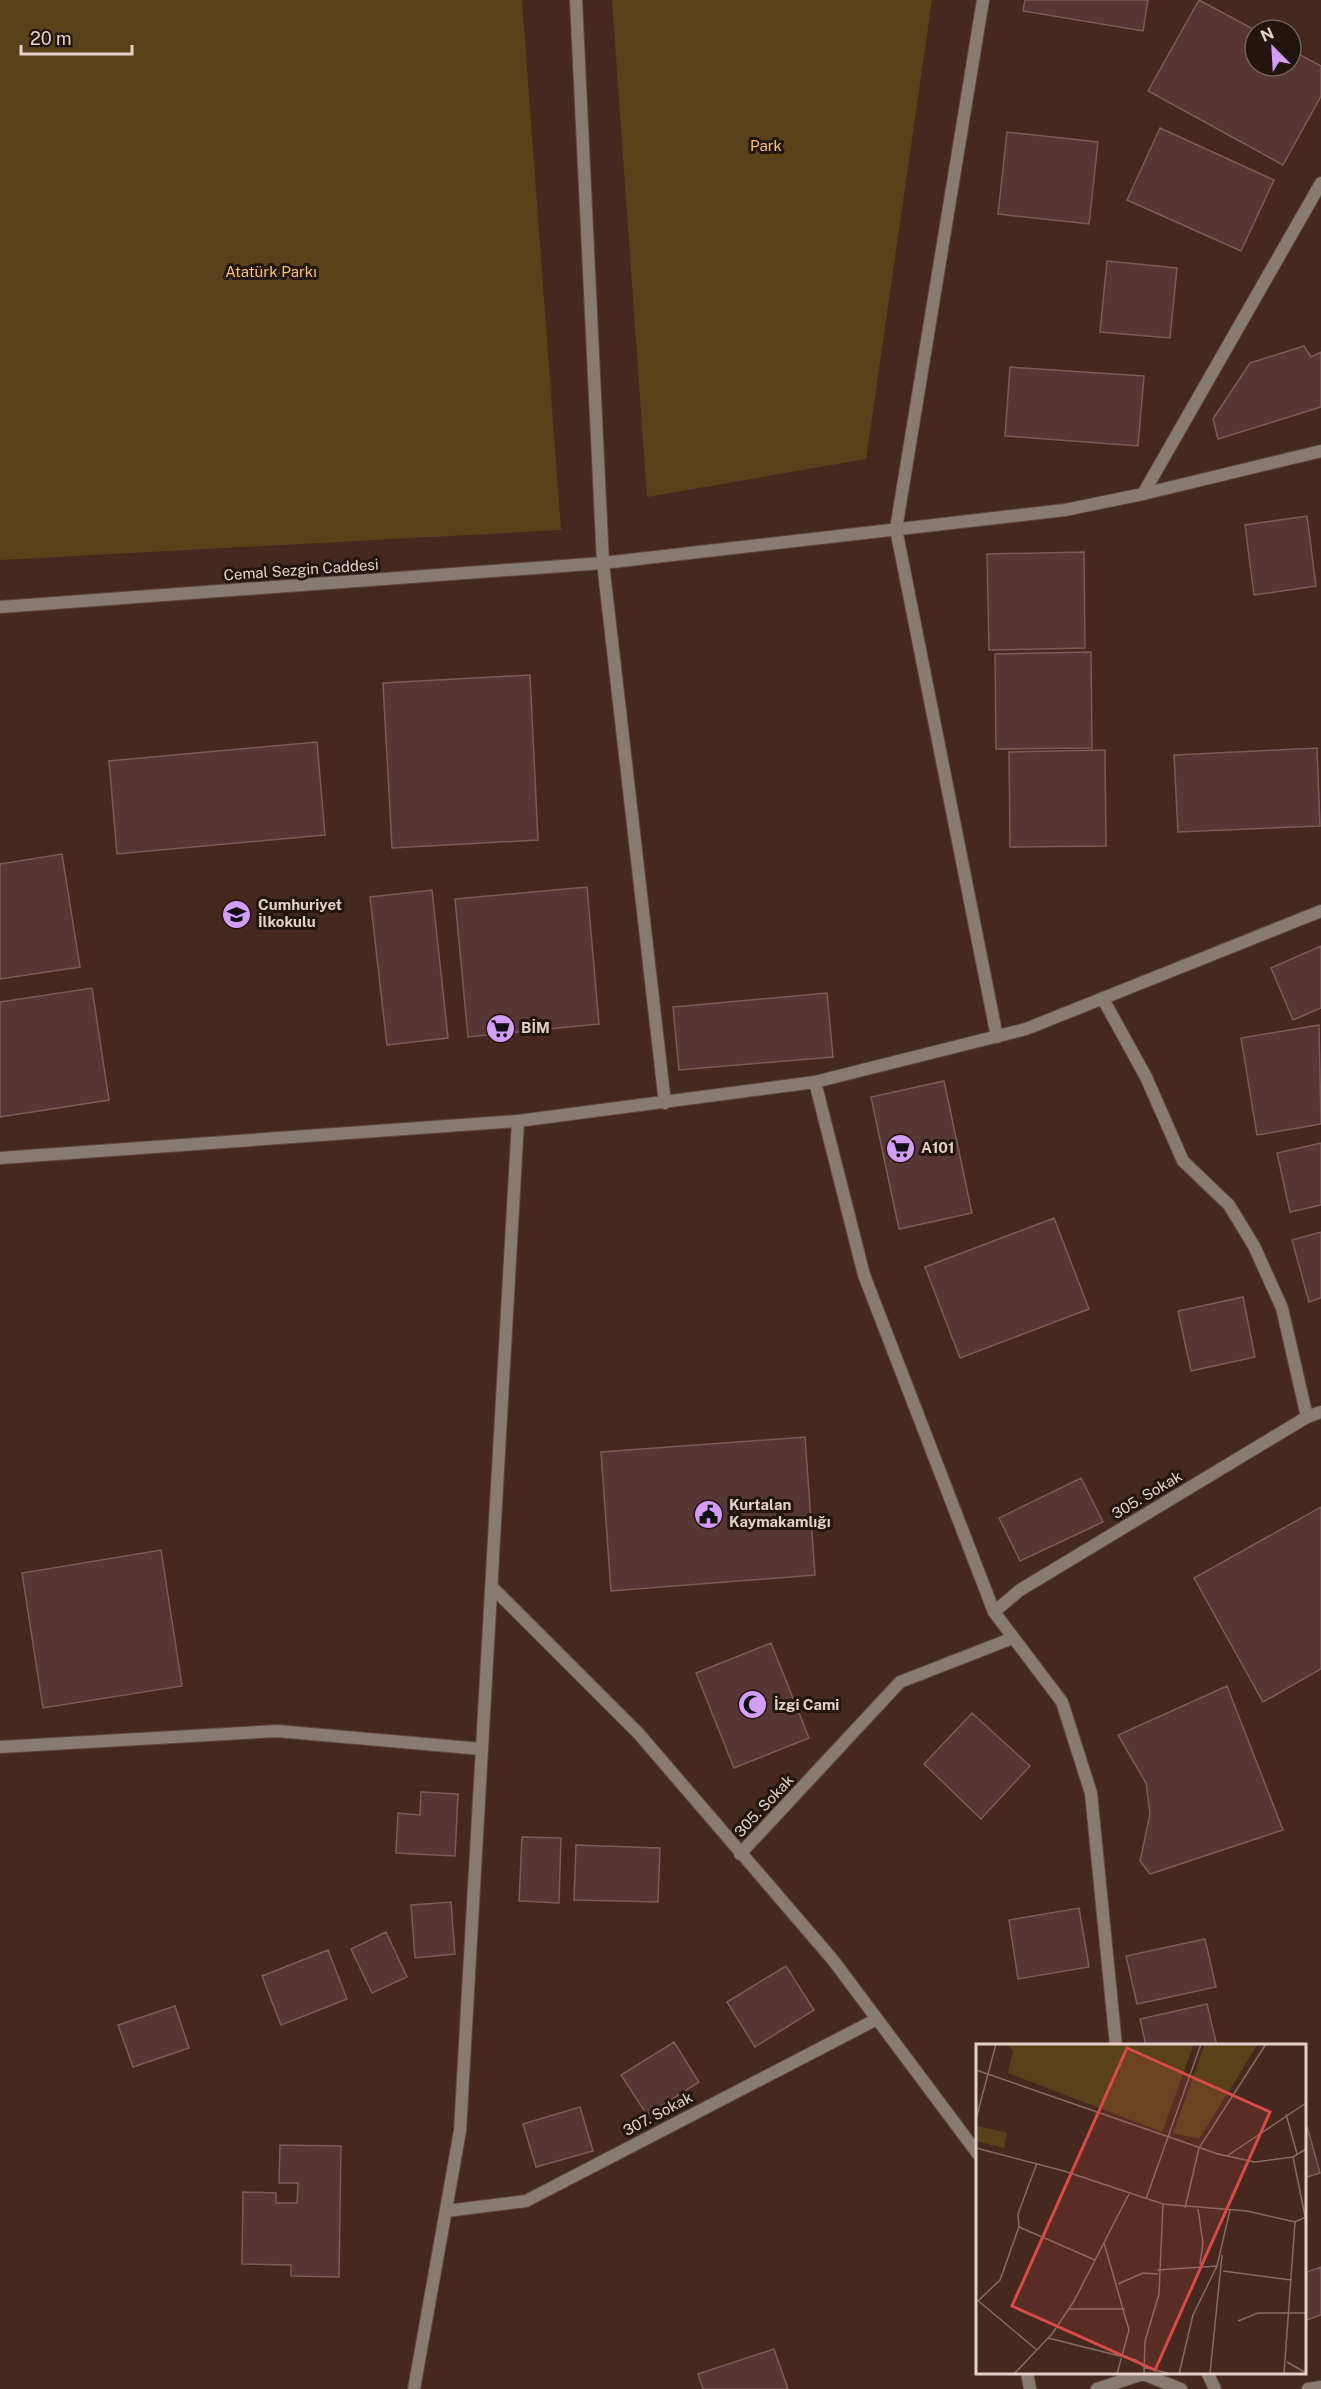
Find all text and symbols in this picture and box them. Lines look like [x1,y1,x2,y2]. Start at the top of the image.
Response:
scale bar [21,18,132,56]
north arrow [1243,18,1303,78]
text: N [1258,24,1277,46]
text: 20 m [30,28,72,49]
park label: Park [750,137,782,154]
park label: Atatürk Parkı [225,263,317,280]
street label: Cemal Sezgin Caddesi [223,556,379,583]
place label: Cumhuriyet İlkokulu [258,896,342,930]
school or university icon: Cumhuriyet İlkokulu [221,898,253,930]
supermarket icon: BİM [484,1012,516,1044]
place label: BİM [521,1019,550,1036]
supermarket icon: A101 [884,1132,916,1164]
place label: A101 [921,1139,954,1156]
street label: 305. Sokak [1109,1467,1185,1522]
place label: Kurtalan Kaymakamlığı [729,1496,831,1530]
public building icon: Kurtalan Kaymakamlığı [692,1498,724,1530]
mosque icon: İzgi Cami [737,1689,769,1721]
place label: İzgi Cami [774,1696,839,1713]
street label: 305. Sokak [731,1771,797,1840]
inset map [976,2044,1306,2374]
street label: 307. Sokak [620,2088,695,2139]

